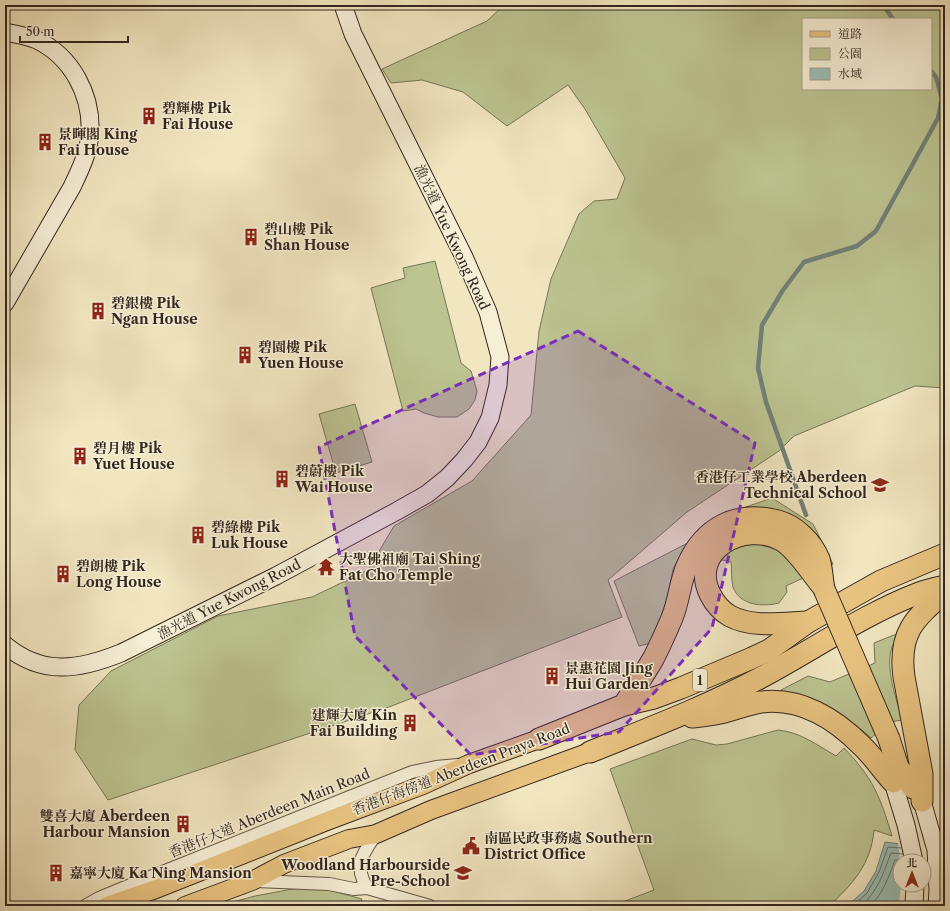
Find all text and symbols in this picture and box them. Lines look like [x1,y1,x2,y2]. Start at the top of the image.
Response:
scale bar [20,18,128,44]
legend [802,18,932,90]
text: 50 m [26,24,55,39]
text: 道路 [838,26,862,41]
text: 公園 [838,46,862,61]
text: 水域 [838,66,862,81]
place label: 碧輝樓 Pik Fai House [162,99,233,133]
building icon: 碧輝樓 Pik Fai House [139,106,159,126]
place label: 景暉閣 King Fai House [58,125,138,159]
building icon: 景暉閣 King Fai House [35,132,55,152]
street label: 漁光道 Yue Kwong Road [410,161,494,313]
place label: 碧山樓 Pik Shan House [264,220,349,254]
building icon: 碧山樓 Pik Shan House [241,227,261,247]
place label: 碧銀樓 Pik Ngan House [111,294,198,328]
building icon: 碧銀樓 Pik Ngan House [88,301,108,321]
place label: 碧園樓 Pik Yuen House [257,338,344,372]
building icon: 碧園樓 Pik Yuen House [235,345,255,365]
place label: 碧月樓 Pik Yuet House [92,439,175,473]
building icon: 碧月樓 Pik Yuet House [70,446,90,466]
place label: 碧蔚樓 Pik Wai House [294,462,373,496]
place label: 香港仔工業學校 Aberdeen Technical School [695,468,867,502]
building icon: 碧蔚樓 Pik Wai House [272,469,292,489]
school or university icon: 香港仔工業學校 Aberdeen Technical School [870,475,890,495]
place label: 碧綠樓 Pik Luk House [211,518,288,552]
building icon: 碧綠樓 Pik Luk House [188,525,208,545]
place label: 大聖佛祖廟 Tai Shing Fat Cho Temple [339,550,481,584]
street label: 漁光道 Yue Kwong Road [154,555,304,643]
place label: 碧朗樓 Pik Long House [76,557,161,591]
temple icon: 大聖佛祖廟 Tai Shing Fat Cho Temple [316,557,336,577]
building icon: 碧朗樓 Pik Long House [53,564,73,584]
place label: 景惠花園 Jing Hui Garden [565,659,654,693]
building icon: 景惠花園 Jing Hui Garden [542,666,562,686]
road number: 1 [693,669,707,691]
place label: 建輝大廈 Kin Fai Building [310,706,398,740]
building icon: 建輝大廈 Kin Fai Building [400,713,420,733]
street label: 香港仔海傍道 Aberdeen Praya Road [350,719,573,819]
street label: 香港仔大道 Aberdeen Main Road [166,764,373,862]
place label: 雙喜大廈 Aberdeen Harbour Mansion [40,807,170,841]
building icon: 雙喜大廈 Aberdeen Harbour Mansion [173,814,193,834]
place label: 南區民政事務處 Southern District Office [484,829,653,863]
public building icon: 南區民政事務處 Southern District Office [461,836,481,856]
north arrow [892,853,932,893]
place label: Woodland Harbourside Pre-School [280,856,450,890]
text: 北 [907,856,918,870]
building icon: 嘉寧大廈 Ka Ning Mansion [46,863,66,883]
school or university icon: Woodland Harbourside Pre-School [453,863,473,883]
place label: 嘉寧大廈 Ka Ning Mansion [69,864,252,882]

